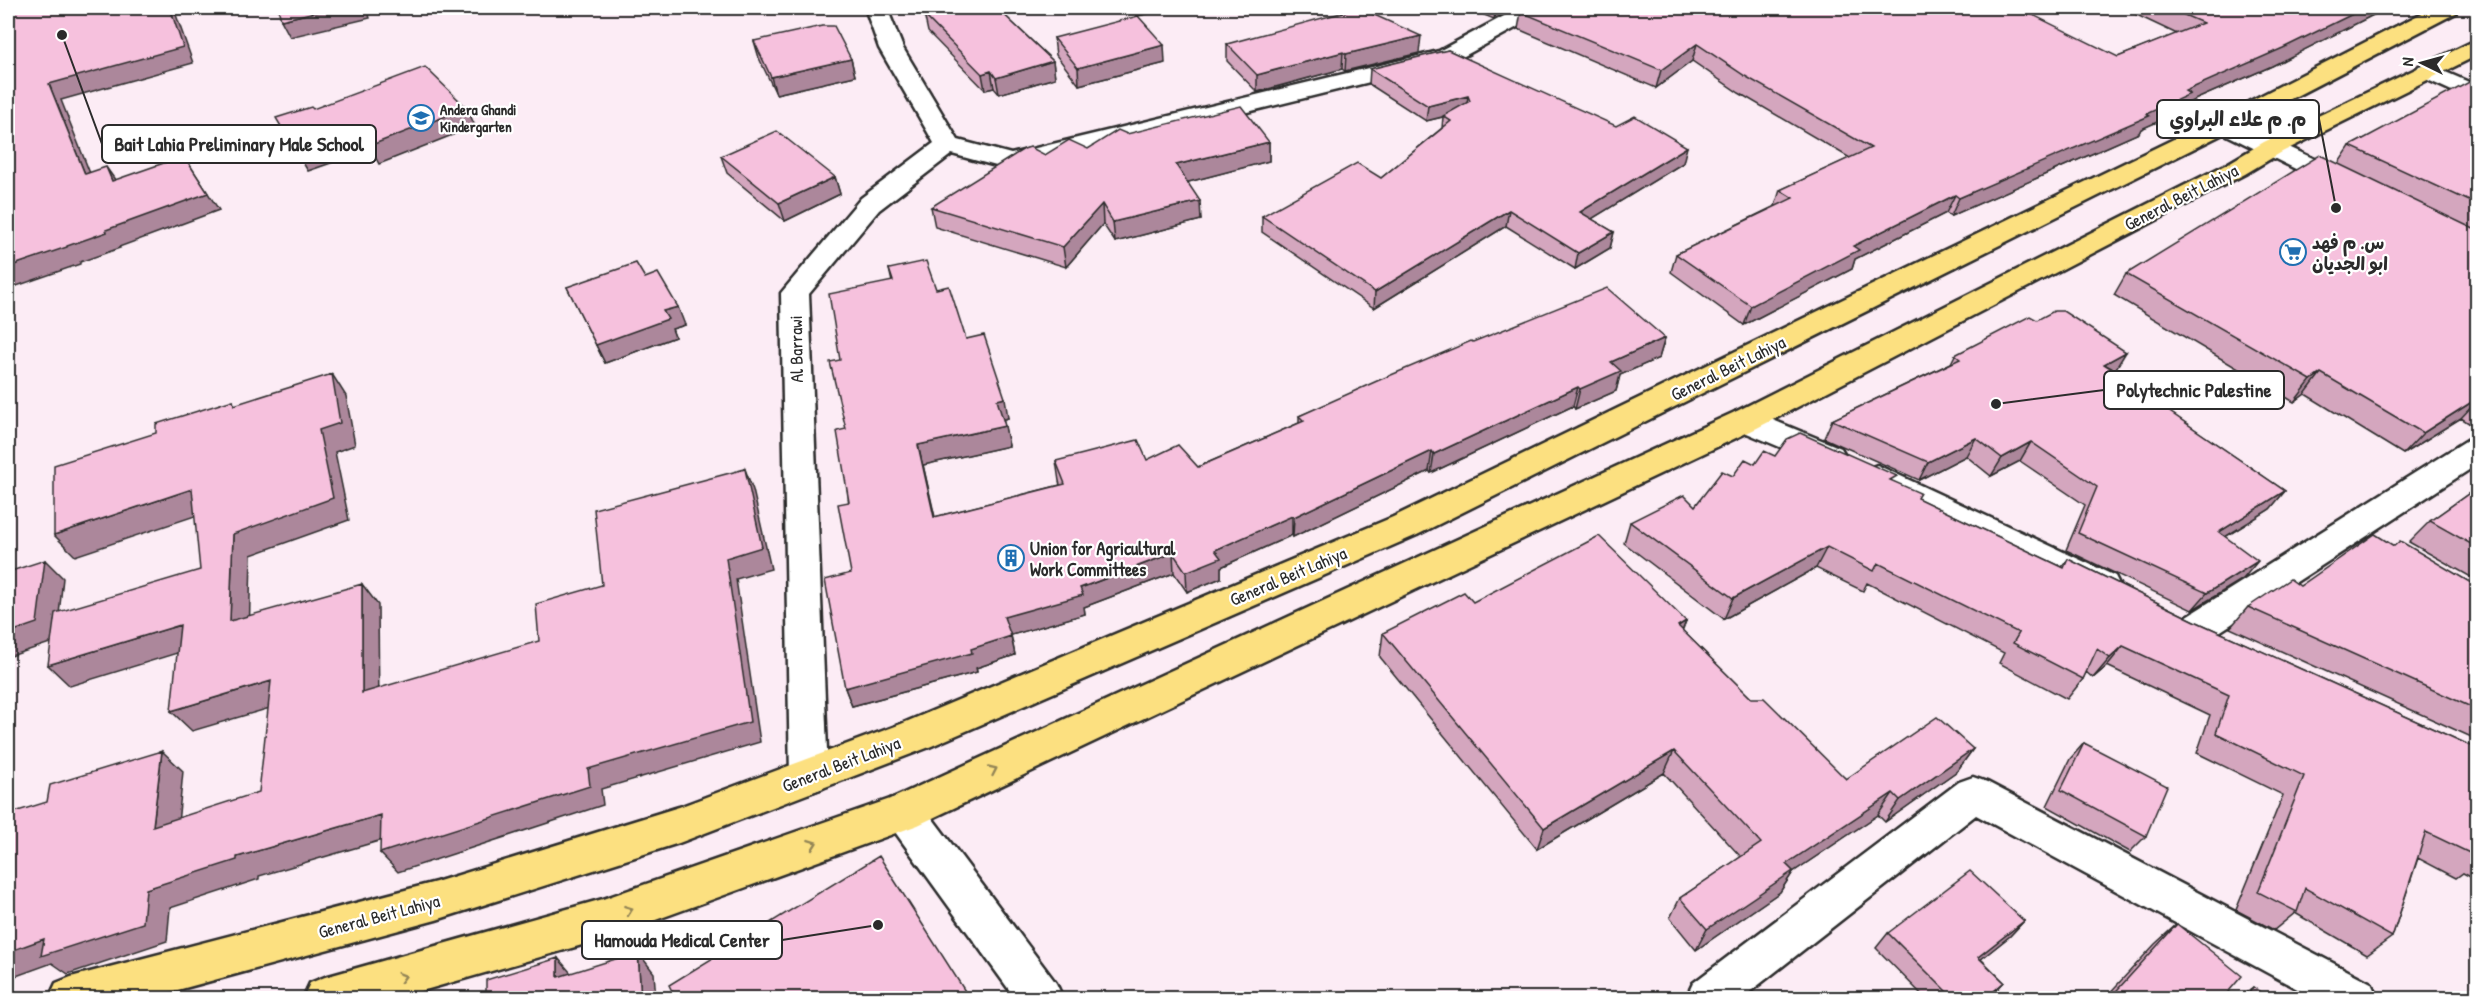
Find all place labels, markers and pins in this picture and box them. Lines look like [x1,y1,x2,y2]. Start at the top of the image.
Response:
place label: Andera Ghandi Kindergarten [440,99,516,138]
callout: م. م علاء البراوي [2157,100,2319,138]
school or university icon: Andera Ghandi Kindergarten [406,103,436,133]
callout: Bait Lahia Preliminary Male School [102,125,376,163]
place label: س. م فهد ابو الجديان [2312,230,2388,276]
supermarket icon: س. م فهد ابو الجديان [2278,237,2308,267]
callout: Polytechnic Palestine [2104,371,2284,409]
place label: Union for Agricultural Work Committees [1030,536,1176,582]
building icon: Union for Agricultural Work Committees [996,543,1026,573]
callout: Hamouda Medical Center [582,921,782,959]

